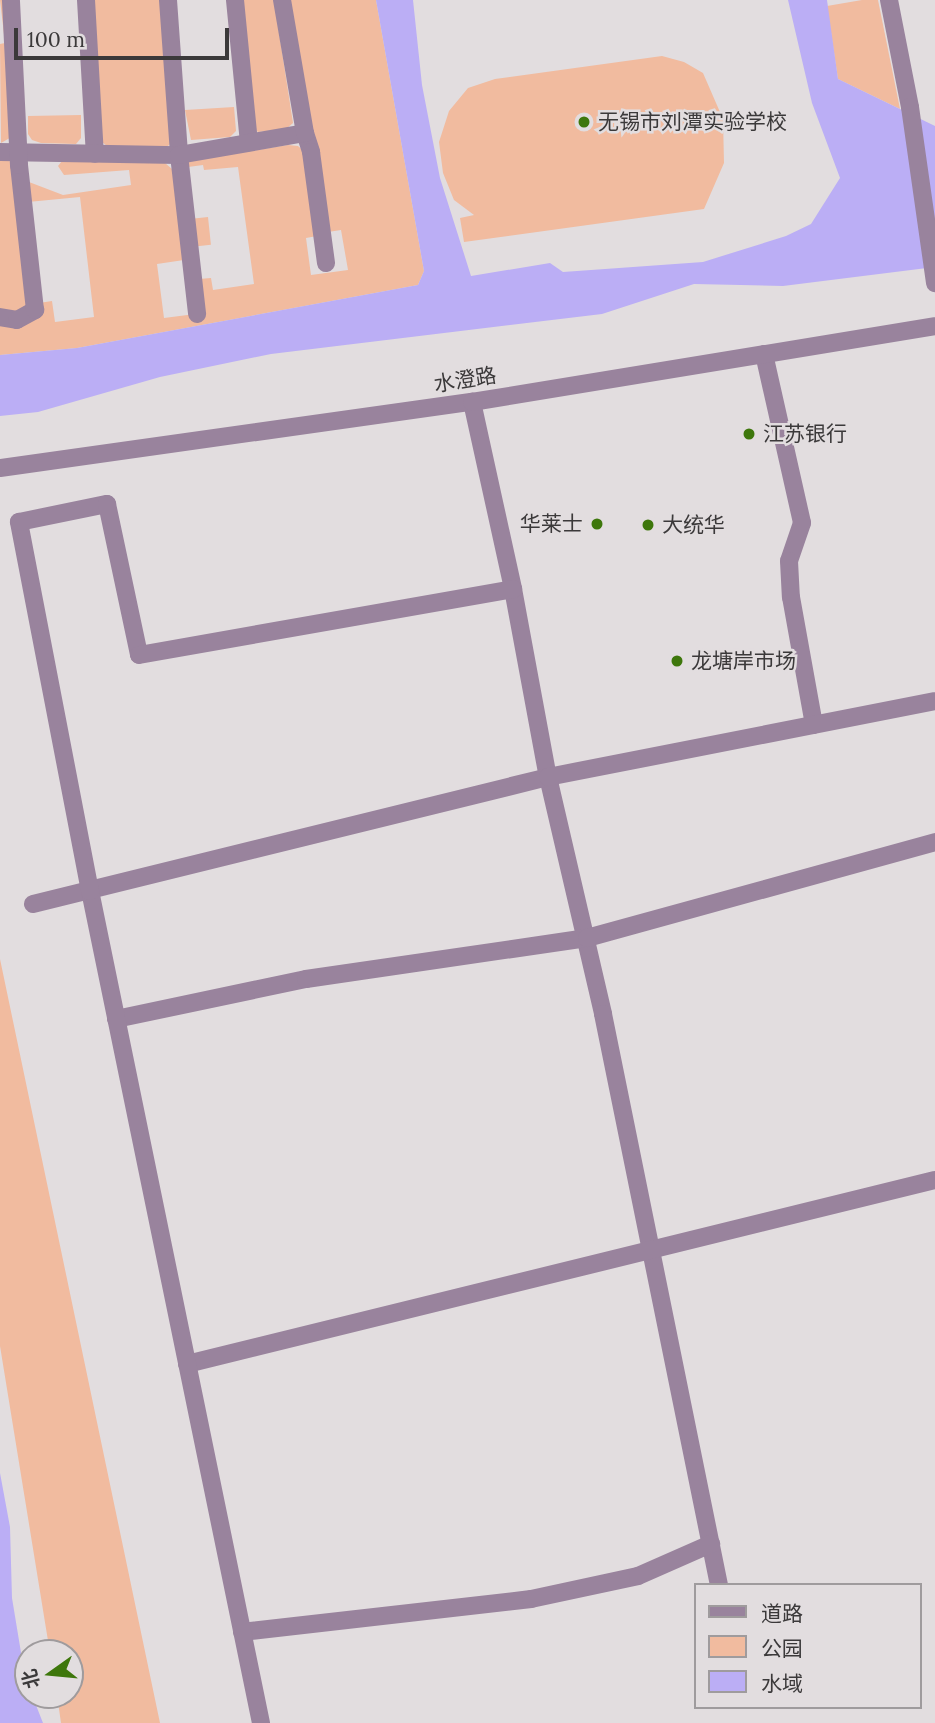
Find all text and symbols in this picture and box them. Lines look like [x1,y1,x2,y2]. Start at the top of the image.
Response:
scale bar [18,14,233,58]
text: 100 m [27,26,85,53]
place label: 无锡市刘潭实验学校 [598,109,787,135]
marker: 无锡市刘潭实验学校 [576,114,592,130]
street label: 水澄路 [432,363,498,397]
place label: 江苏银行 [763,421,847,447]
marker: 江苏银行 [741,426,757,442]
place label: 华莱士 [520,511,583,537]
place label: 大统华 [662,512,725,538]
marker: 华莱士 [589,516,605,532]
marker: 大统华 [640,517,656,533]
place label: 龙塘岸市场 [691,648,796,674]
marker: 龙塘岸市场 [669,653,685,669]
legend [694,1583,921,1709]
text: 道路 [761,1600,803,1627]
text: 公园 [761,1635,803,1662]
north arrow [14,1639,84,1709]
text: 北 [17,1667,45,1691]
text: 水域 [761,1670,803,1697]

